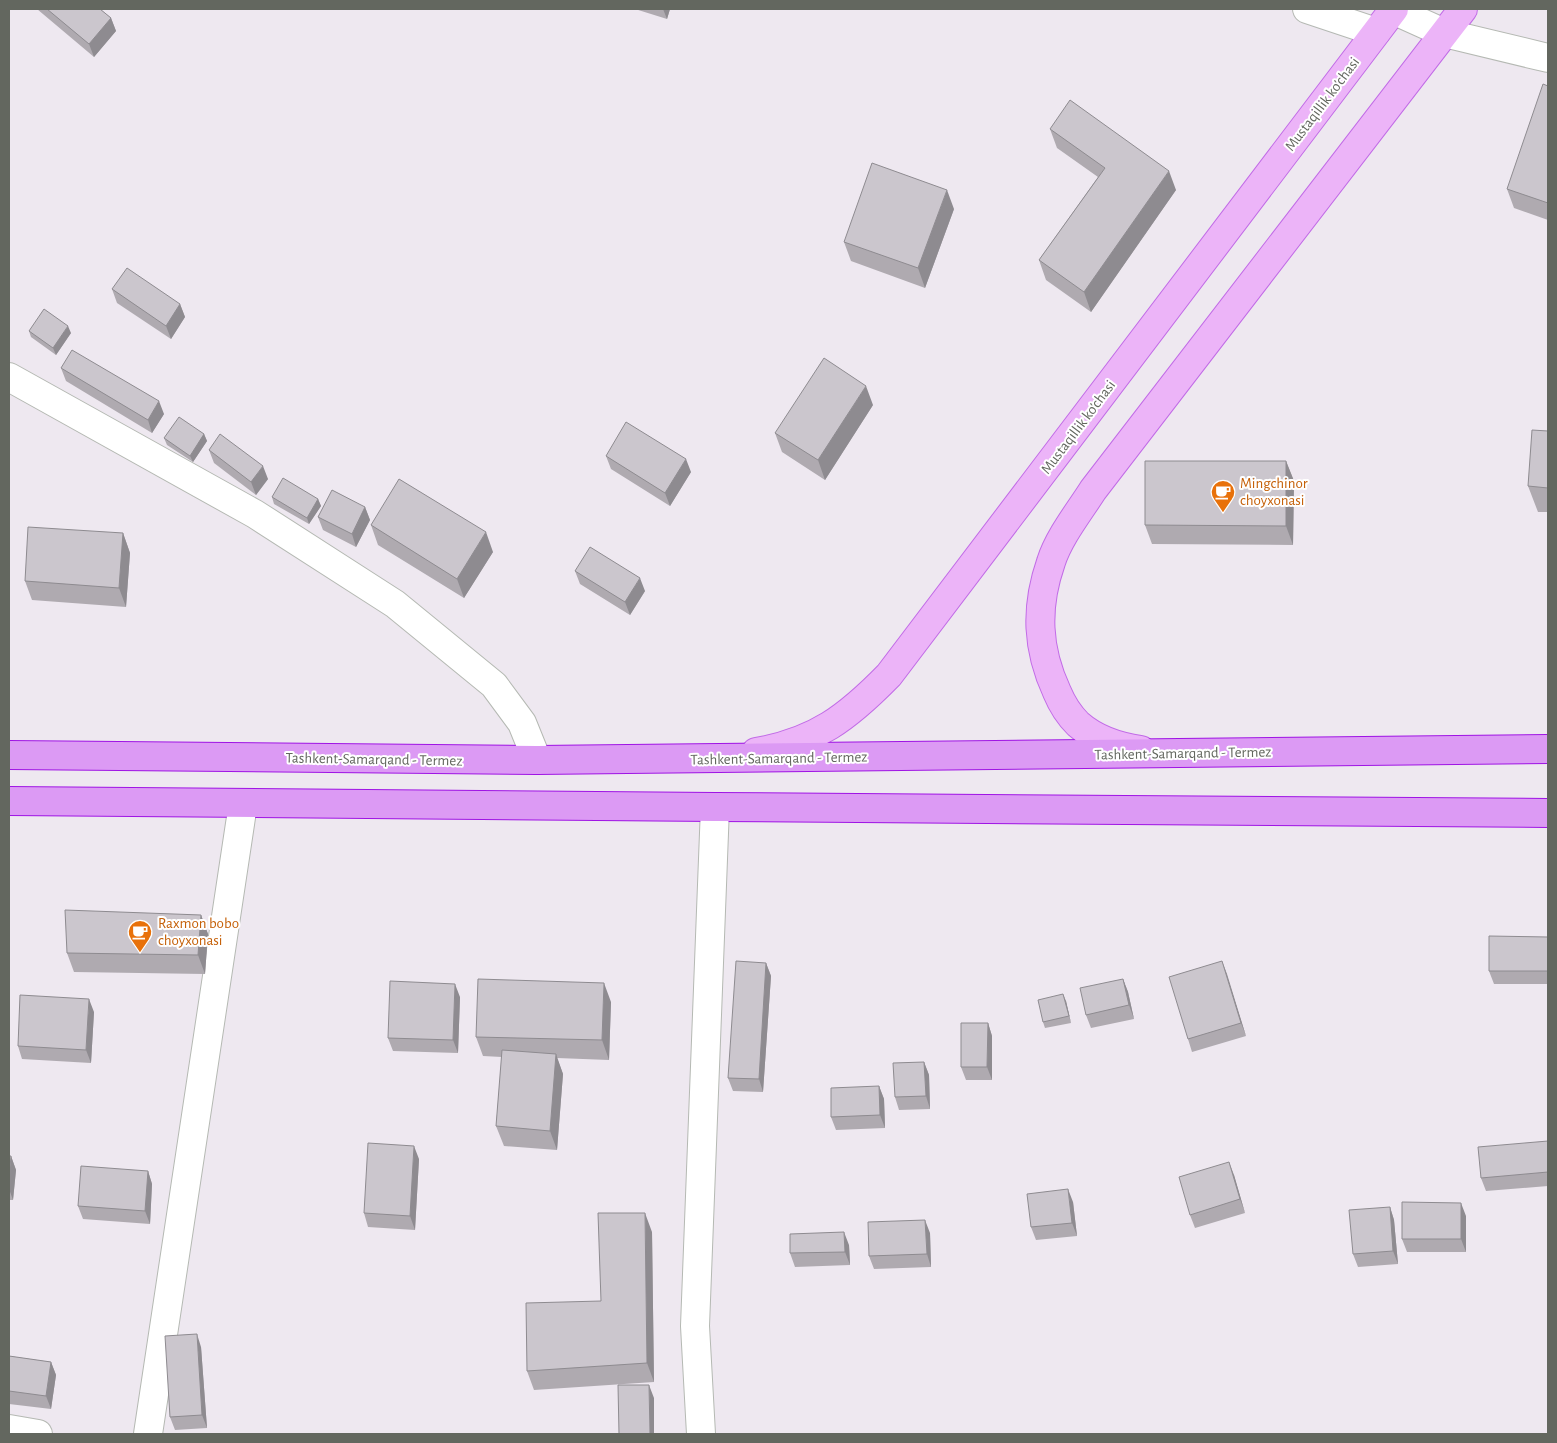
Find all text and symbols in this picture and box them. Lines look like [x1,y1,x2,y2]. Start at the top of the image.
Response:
street label: Mustaqillik ko’chasi [1282,55,1362,154]
street label: Mustaqillik ko’chasi [1038,378,1118,477]
place label: Mingchinor choyxonasi [1240,476,1308,508]
cafe icon: Mingchinor choyxonasi [1210,479,1236,513]
street label: Tashkent-Samarqand - Termez [1094,744,1272,763]
street label: Tashkent-Samarqand - Termez [690,749,868,768]
street label: Tashkent-Samarqand - Termez [285,750,463,769]
place label: Raxmon bobo choyxonasi [158,916,239,948]
cafe icon: Raxmon bobo choyxonasi [127,919,153,953]

